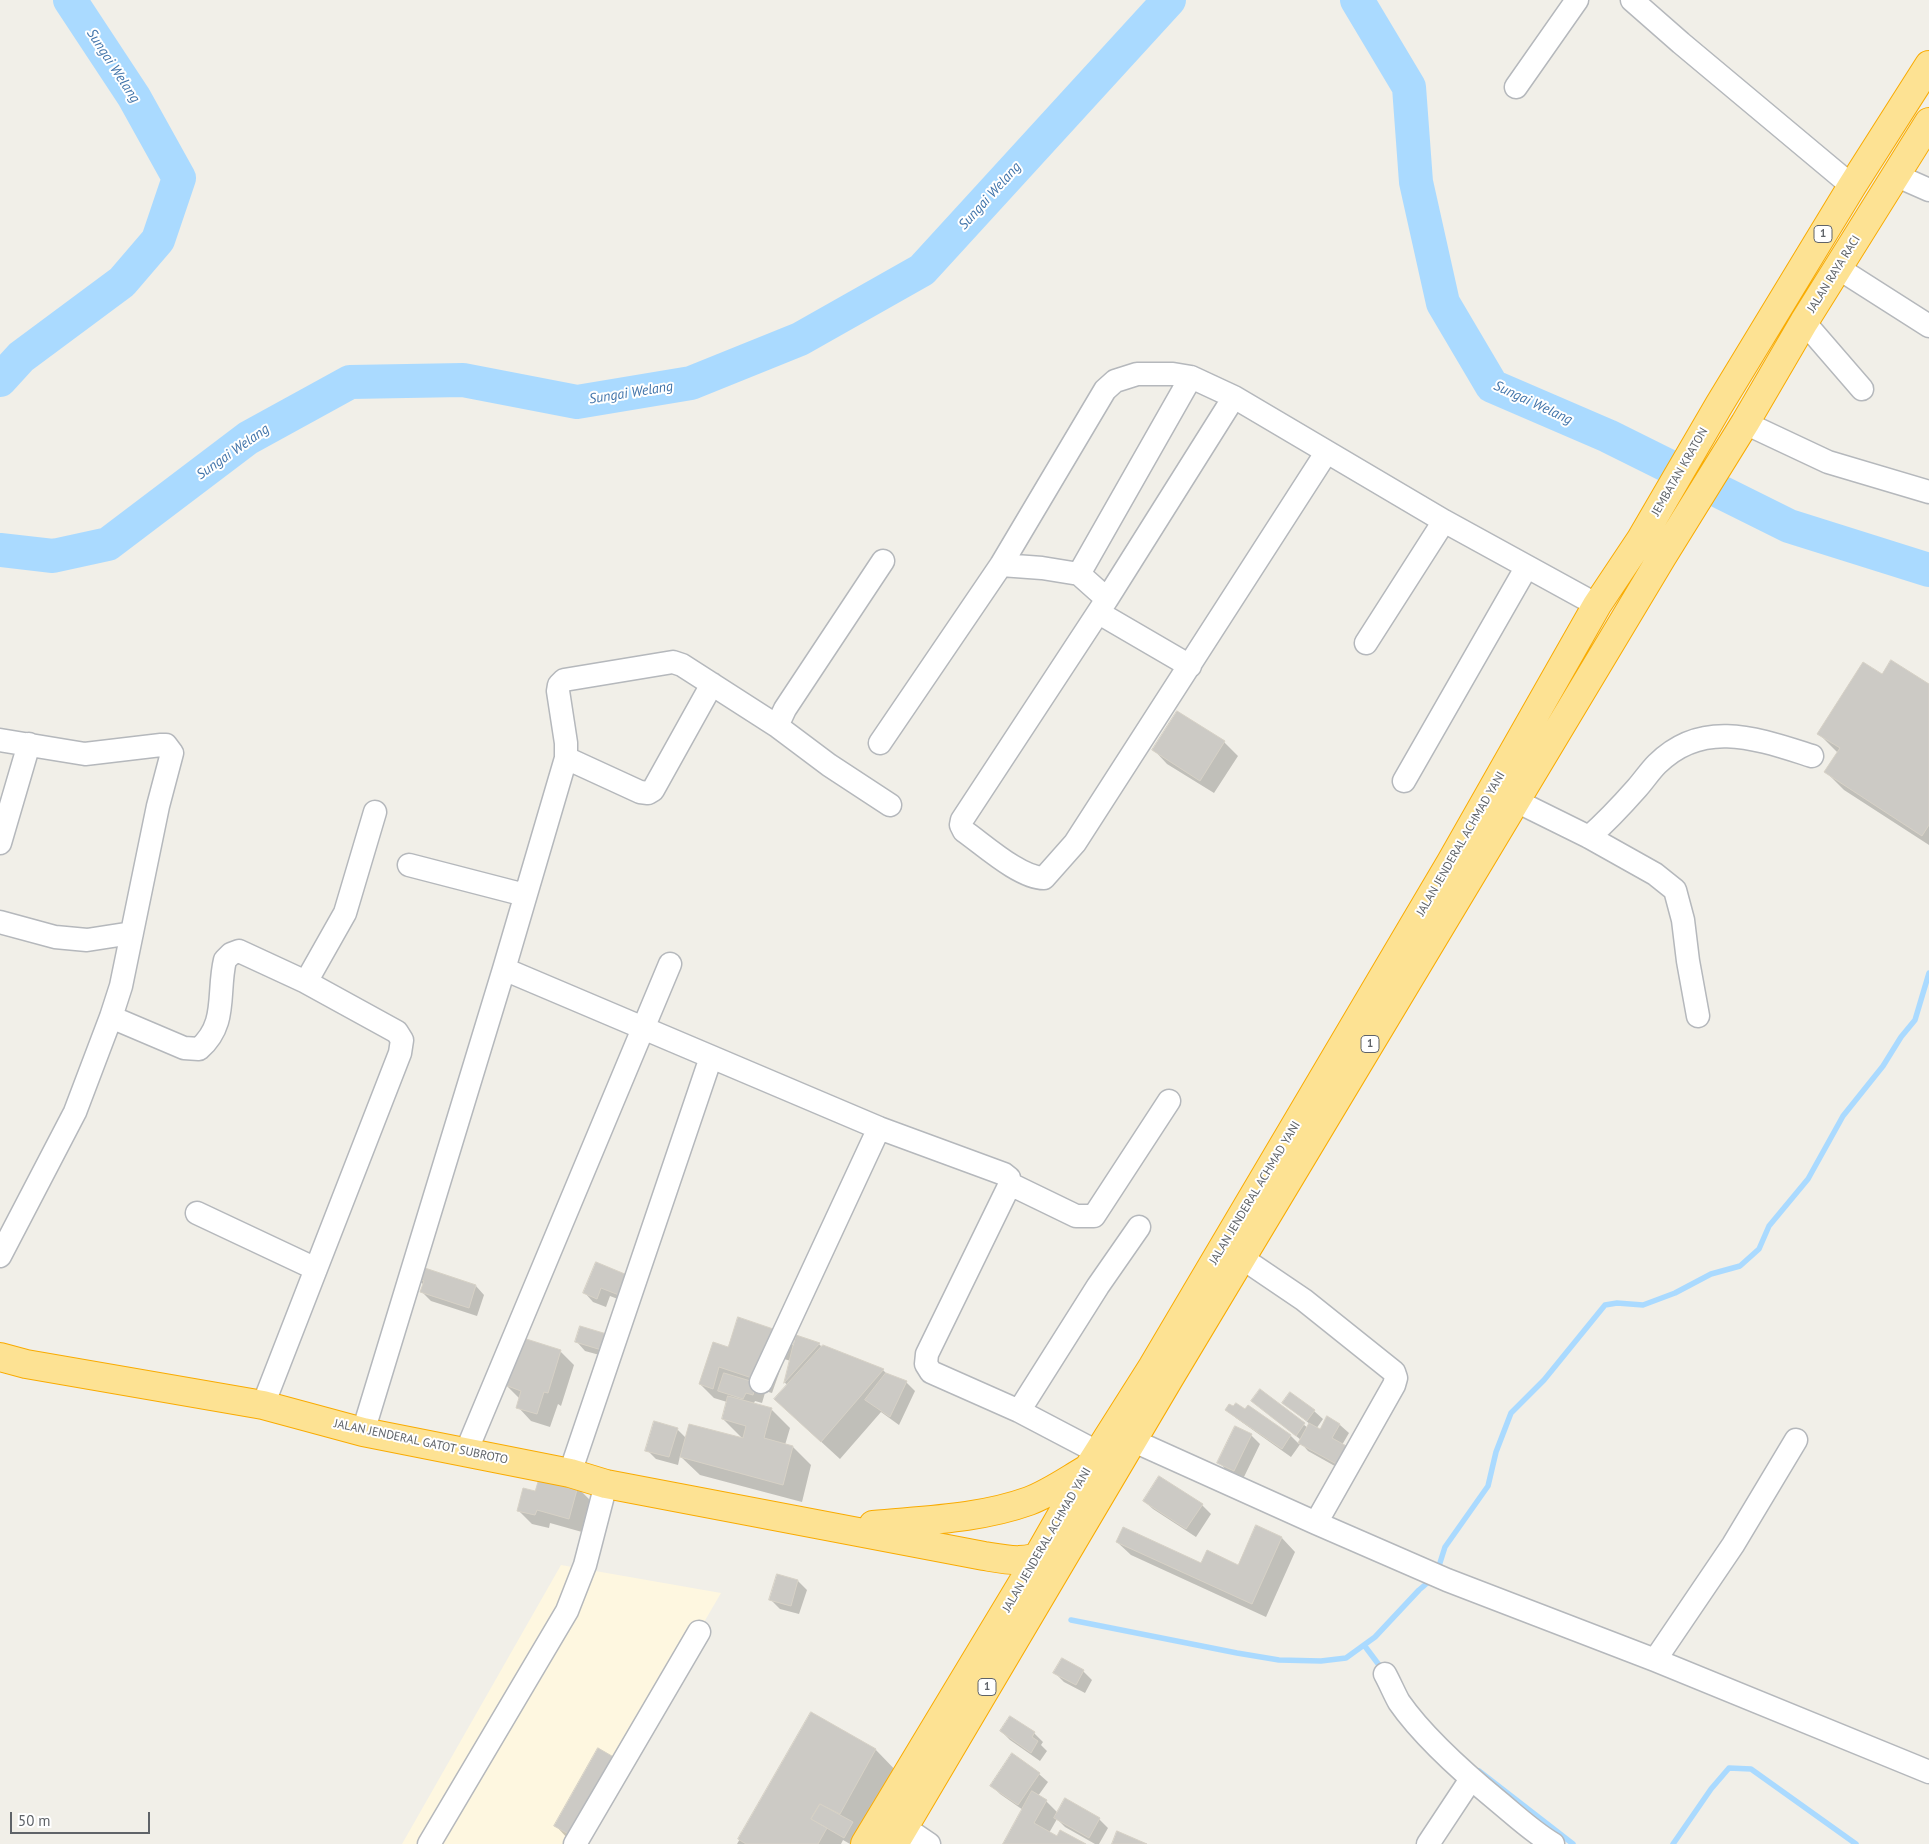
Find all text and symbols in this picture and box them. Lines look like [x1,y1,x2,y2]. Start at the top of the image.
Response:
water label: Sungai Welang [83,26,143,106]
water label: Sungai Welang [955,159,1025,233]
road number: 1 [1814,225,1832,242]
street label: JALAN RAYA RACI [1805,233,1863,315]
water label: Sungai Welang [1491,377,1575,429]
water label: Sungai Welang [588,378,674,408]
water label: Sungai Welang [193,421,273,483]
street label: JEMBATAN KRATON [1649,425,1711,519]
street label: JALAN JENDERAL ACHMAD YANI [1414,769,1508,919]
road number: 1 [1361,1036,1379,1052]
street label: JALAN JENDERAL ACHMAD YANI [1207,1119,1303,1267]
street label: JALAN JENDERAL GATOT SUBROTO [333,1417,509,1467]
street label: JALAN JENDERAL ACHMAD YANI [1000,1465,1094,1615]
road number: 1 [978,1678,996,1695]
scale bar [12,1802,152,1834]
text: 50 m [18,1811,51,1830]

